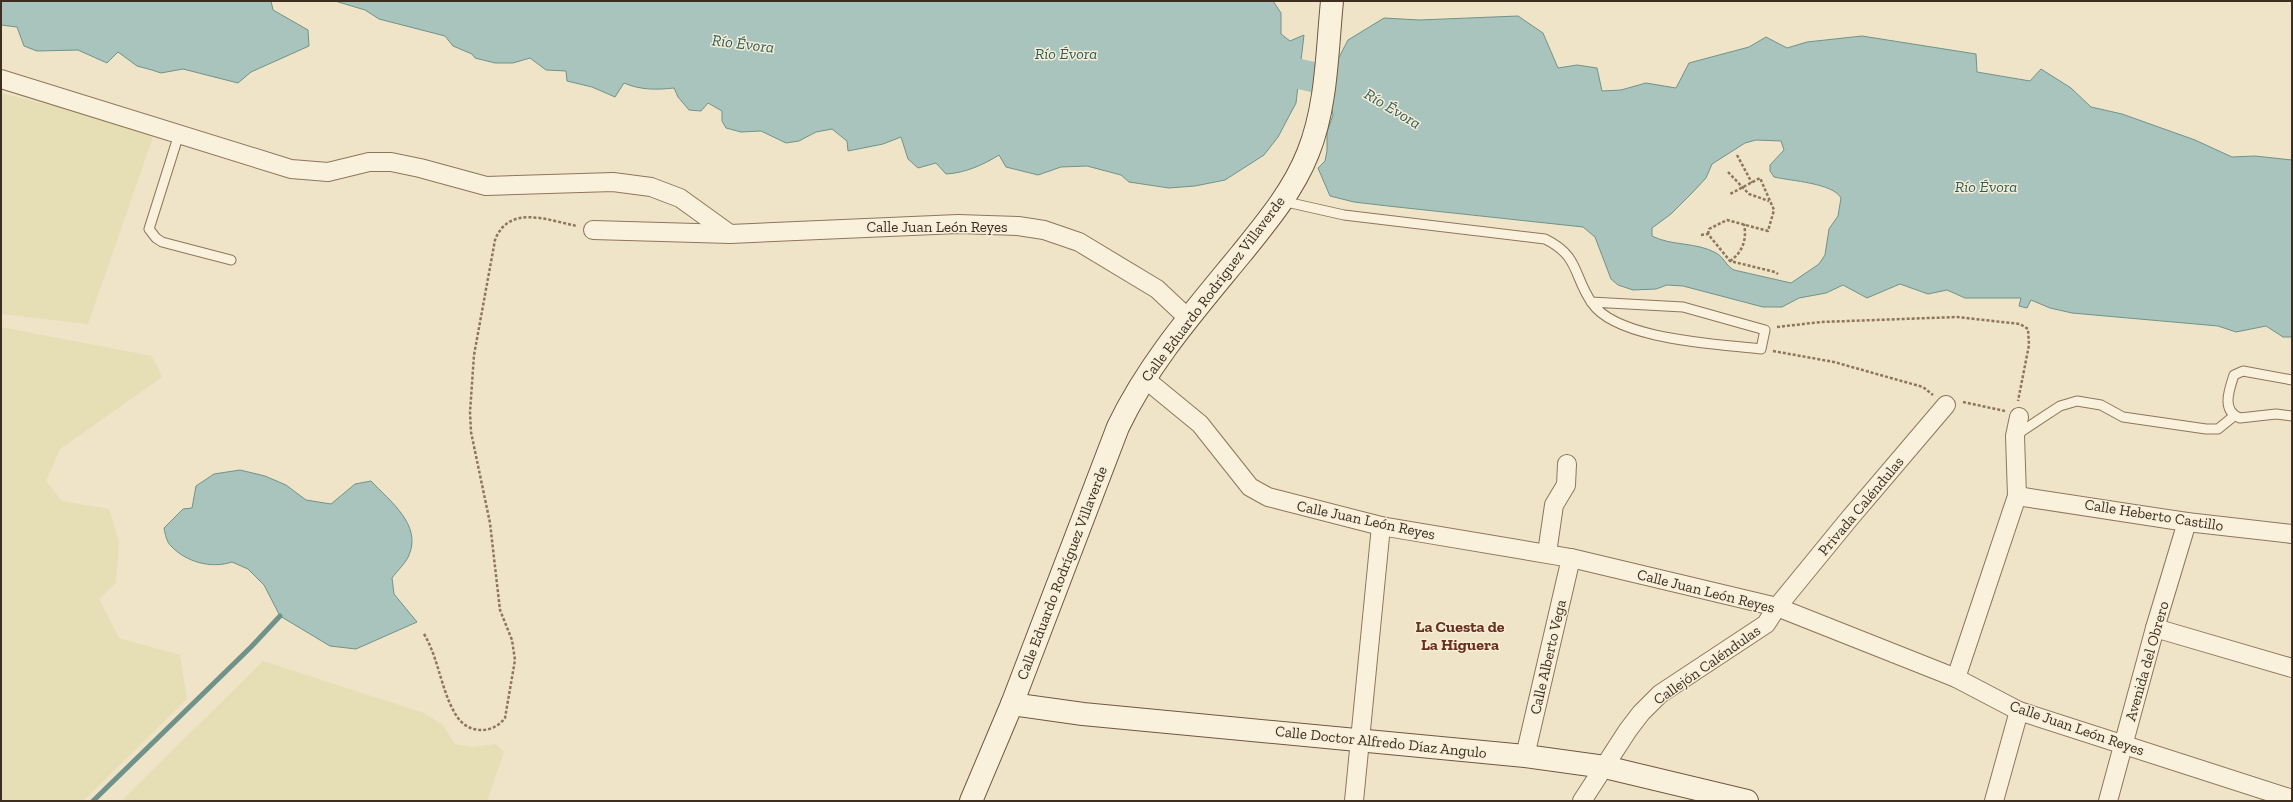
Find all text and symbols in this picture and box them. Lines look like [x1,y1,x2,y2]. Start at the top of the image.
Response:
water label: Río Évora [711,30,775,57]
water label: Río Évora [1035,44,1097,63]
water label: Río Évora [1361,84,1425,133]
water label: Río Évora [1955,177,2017,196]
street label: Calle Eduardo Rodríguez Villaverde [1137,193,1289,385]
street label: Calle Juan León Reyes [866,218,1008,236]
street label: Privada Caléndulas [1814,453,1908,559]
street label: Calle Eduardo Rodríguez Villaverde [1013,464,1111,682]
street label: Calle Heberto Castillo [2083,495,2225,535]
street label: Calle Juan León Reyes [1295,497,1437,543]
street label: Calle Juan León Reyes [1635,565,1777,617]
street label: Calle Alberto Vega [1526,598,1570,716]
street label: Avenida del Obrero [2121,599,2173,723]
district label: La Cuesta de La Higuera [1415,617,1505,654]
street label: Callejón Caléndulas [1650,621,1764,709]
street label: Calle Juan León Reyes [2007,697,2147,759]
street label: Calle Doctor Alfredo Díaz Angulo [1274,722,1488,762]

